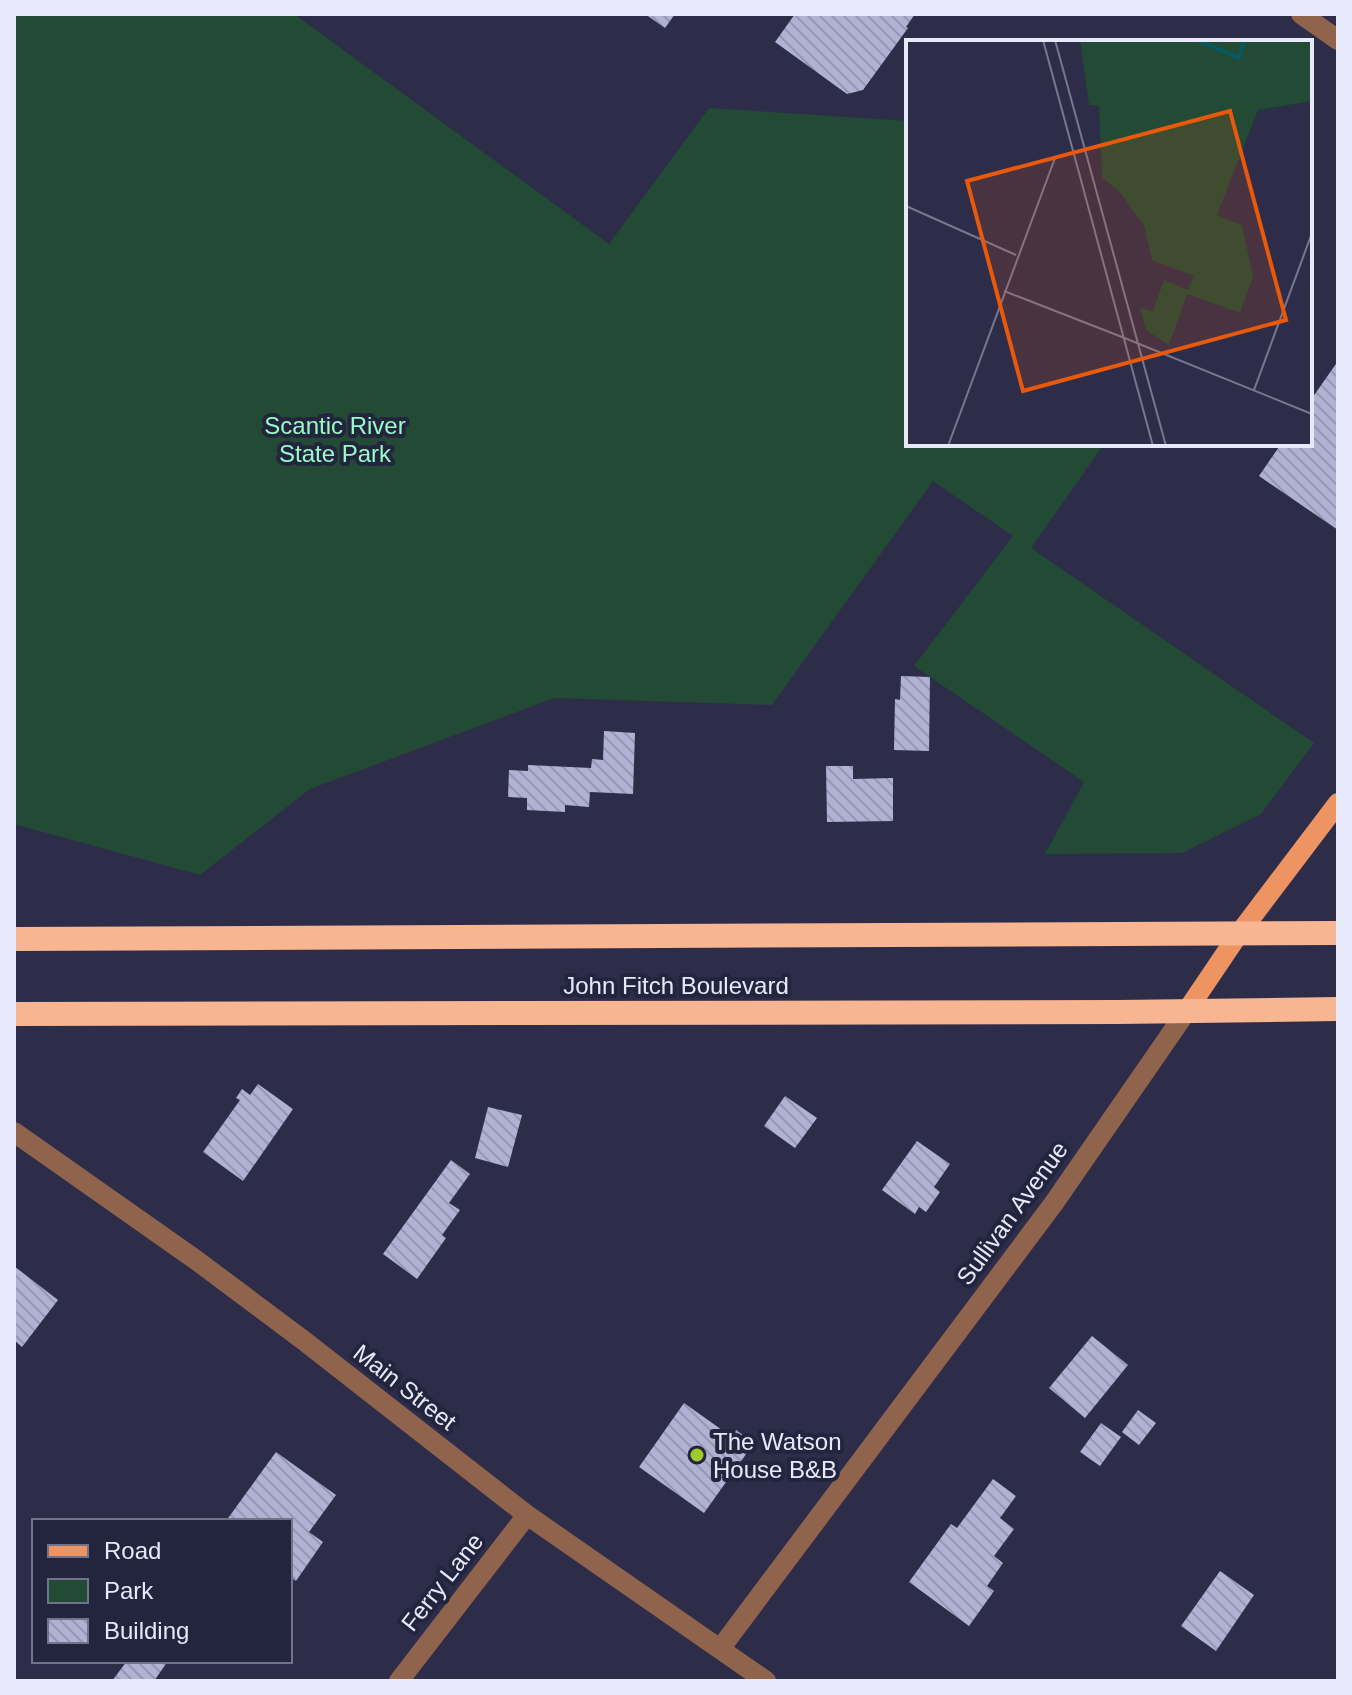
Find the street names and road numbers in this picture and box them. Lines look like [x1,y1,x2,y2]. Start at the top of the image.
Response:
street label: John Fitch Boulevard [563,972,789,999]
street label: Sullivan Avenue [951,1136,1073,1290]
street label: Main Street [348,1339,462,1436]
street label: Ferry Lane [396,1528,488,1636]

